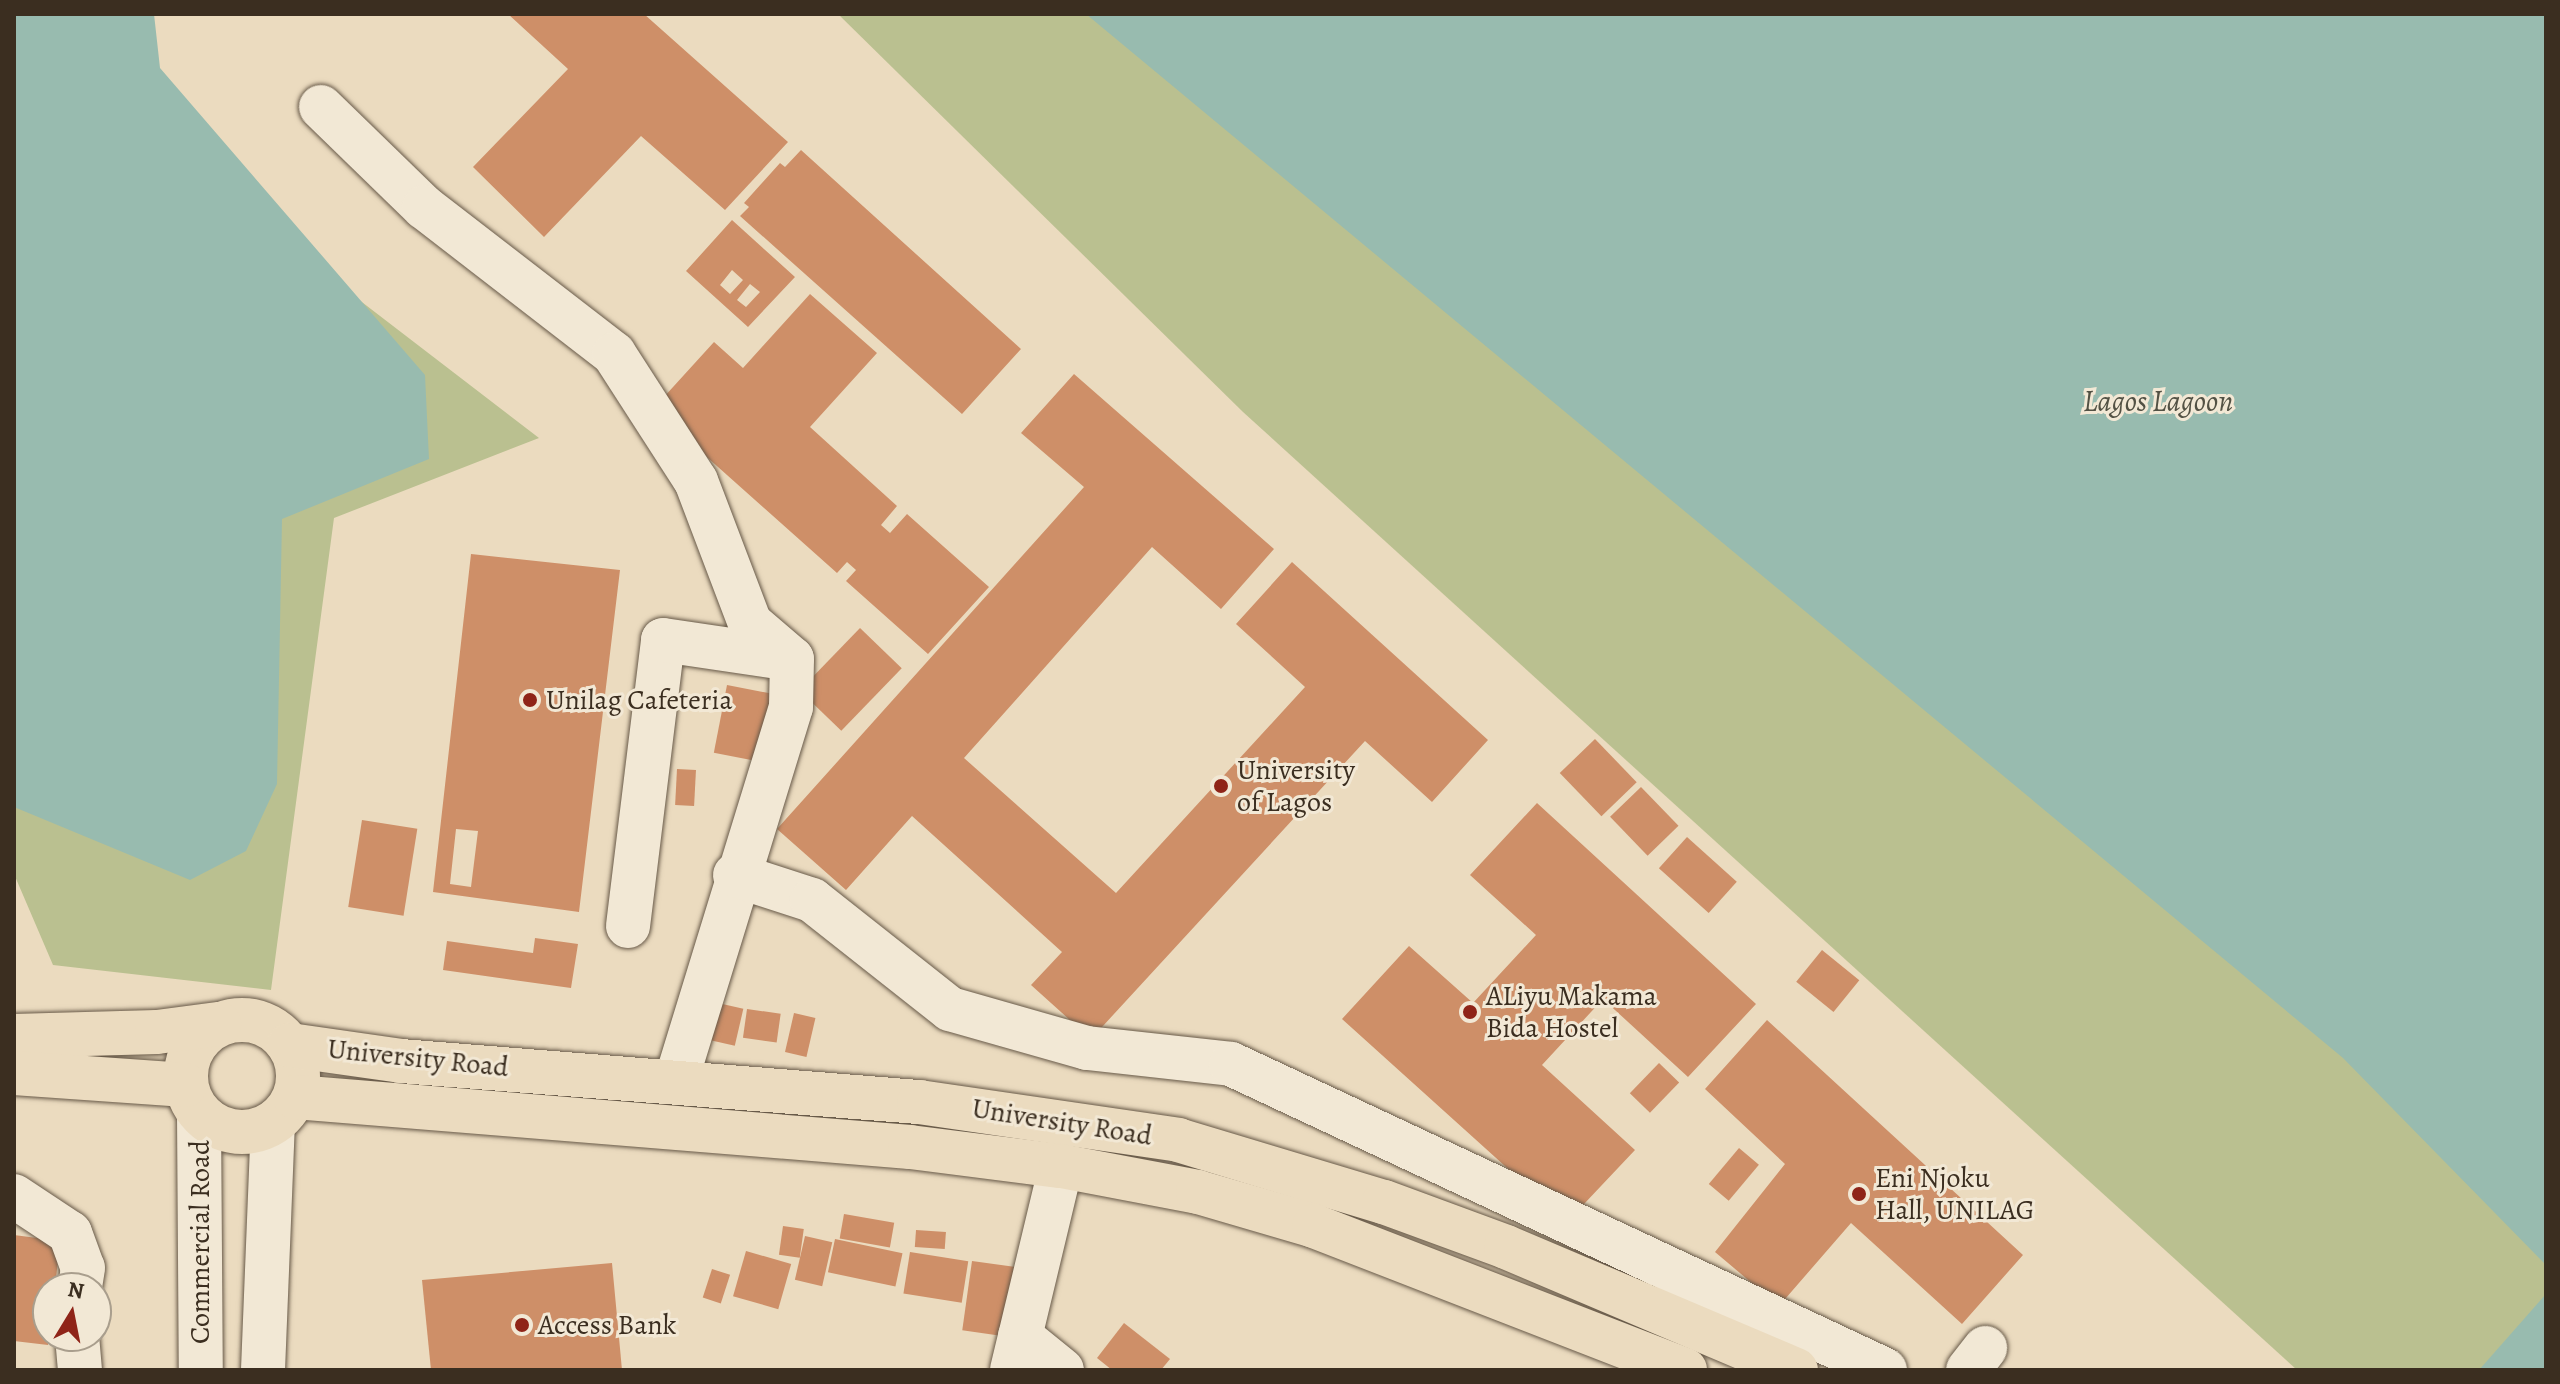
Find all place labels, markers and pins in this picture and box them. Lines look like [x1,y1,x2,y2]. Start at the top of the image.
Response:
place label: Unilag Cafeteria [546,683,733,717]
marker: Unilag Cafeteria [521,691,539,709]
place label: University of Lagos [1237,753,1355,819]
marker: University of Lagos [1212,777,1230,795]
place label: ALiyu Makama Bida Hostel [1486,979,1657,1045]
marker: ALiyu Makama Bida Hostel [1461,1003,1479,1021]
place label: Eni Njoku Hall, UNILAG [1875,1161,2035,1227]
marker: Eni Njoku Hall, UNILAG [1850,1185,1868,1203]
place label: Access Bank [538,1308,676,1342]
marker: Access Bank [513,1316,531,1334]

